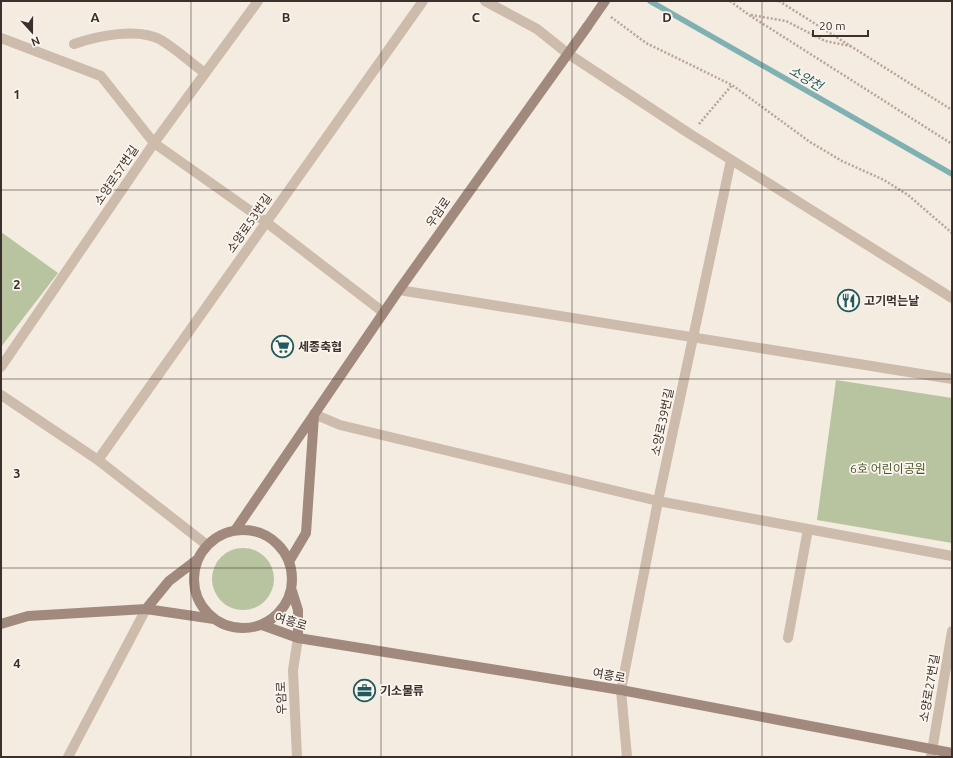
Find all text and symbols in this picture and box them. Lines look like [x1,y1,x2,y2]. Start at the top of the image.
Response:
text: A [90,10,100,24]
text: B [282,10,291,24]
text: C [472,10,481,24]
text: D [662,10,672,24]
north arrow [12,12,52,52]
scale bar [813,12,868,38]
text: 20 m [819,19,846,32]
text: N [30,34,42,48]
water label: 소양천 [787,63,826,94]
text: 1 [13,87,21,101]
street label: 소양로57번길 [91,143,141,207]
street label: 소양로53번길 [224,191,274,255]
street label: 우암로 [423,195,453,229]
text: 2 [13,277,21,291]
restaurant icon: 고기먹는날 [836,287,862,313]
place label: 고기먹는날 [864,294,919,307]
supermarket icon: 세종축협 [269,333,295,359]
place label: 세종축협 [298,340,342,353]
street label: 소양로39번길 [648,387,676,457]
park label: 6호 어린이공원 [850,462,926,475]
text: 3 [13,466,21,480]
street label: 여흥로 [273,610,309,632]
street label: 소양로27번길 [917,653,941,723]
text: 4 [13,656,21,670]
street label: 여흥로 [592,666,626,684]
office icon: 기소물류 [351,677,377,703]
street label: 우암로 [274,681,288,715]
place label: 기소물류 [380,684,424,697]

